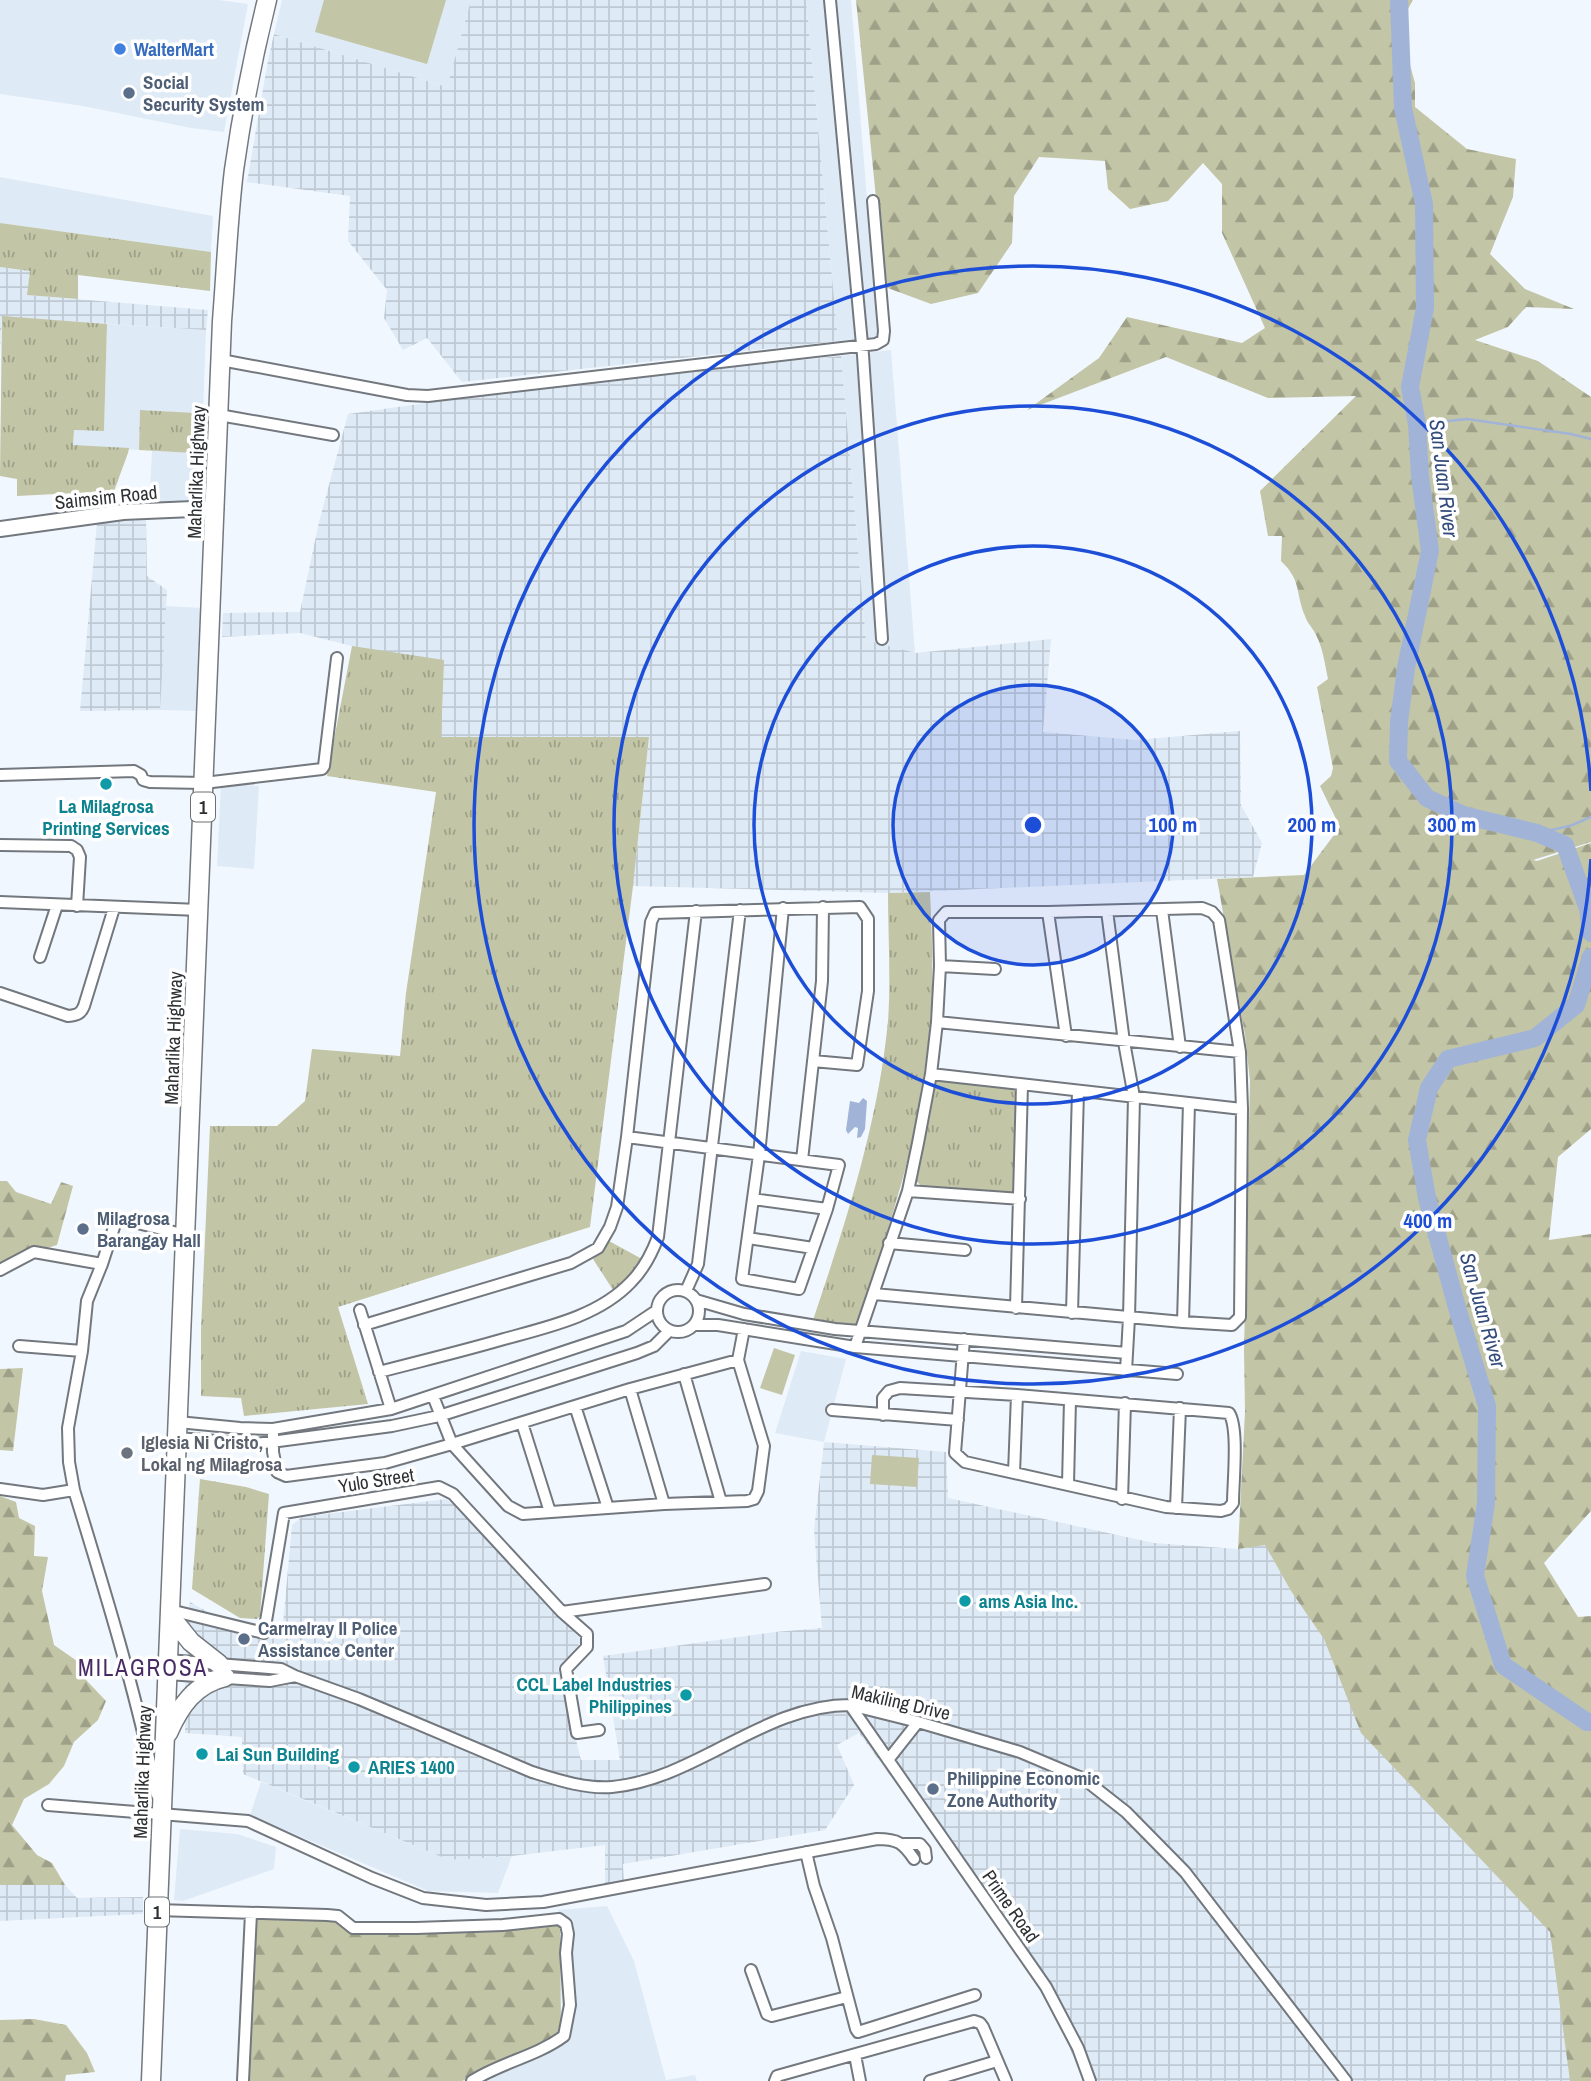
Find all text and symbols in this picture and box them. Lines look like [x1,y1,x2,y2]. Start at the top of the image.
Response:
place label: WalterMart [134,36,214,62]
marker: WalterMart [112,41,128,57]
place label: Social Security System [143,69,264,117]
marker: Social Security System [121,85,137,101]
street label: Maharlika Highway [181,405,211,539]
water label: San Juan River [1422,417,1466,540]
street label: Saimsim Road [53,479,159,515]
marker: La Milagrosa Printing Services [98,776,114,792]
road number: 1 [191,792,215,822]
place label: La Milagrosa Printing Services [42,793,170,841]
text: 100 m [1149,810,1197,839]
text: 200 m [1288,810,1336,839]
text: 300 m [1428,810,1476,839]
centre of rings [1021,813,1045,837]
street label: Maharlika Highway [158,971,188,1105]
place label: Milagrosa Barangay Hall [97,1205,201,1253]
text: 400 m [1404,1206,1452,1235]
marker: Milagrosa Barangay Hall [75,1221,91,1237]
water label: San Juan River [1453,1249,1514,1372]
place label: Iglesia Ni Cristo, Lokal ng Milagrosa [141,1429,282,1477]
marker: Iglesia Ni Cristo, Lokal ng Milagrosa [119,1445,135,1461]
street label: Yulo Street [336,1461,416,1499]
place label: ams Asia Inc. [979,1588,1078,1614]
marker: ams Asia Inc. [957,1593,973,1609]
place label: Carmelray II Police Assistance Center [258,1615,398,1663]
marker: Carmelray II Police Assistance Center [236,1631,252,1647]
district label: MILAGROSA [78,1652,208,1683]
place label: CCL Label Industries Philippines [516,1671,672,1719]
street label: Makiling Drive [849,1678,953,1726]
marker: CCL Label Industries Philippines [678,1687,694,1703]
street label: Maharlika Highway [127,1705,157,1839]
place label: Lai Sun Building [216,1741,339,1767]
marker: Lai Sun Building [194,1746,210,1762]
place label: ARIES 1400 [368,1754,455,1780]
marker: ARIES 1400 [346,1759,362,1775]
place label: Philippine Economic Zone Authority [947,1765,1100,1813]
marker: Philippine Economic Zone Authority [925,1781,941,1797]
street label: Prime Road [977,1864,1045,1948]
road number: 1 [145,1898,169,1926]

